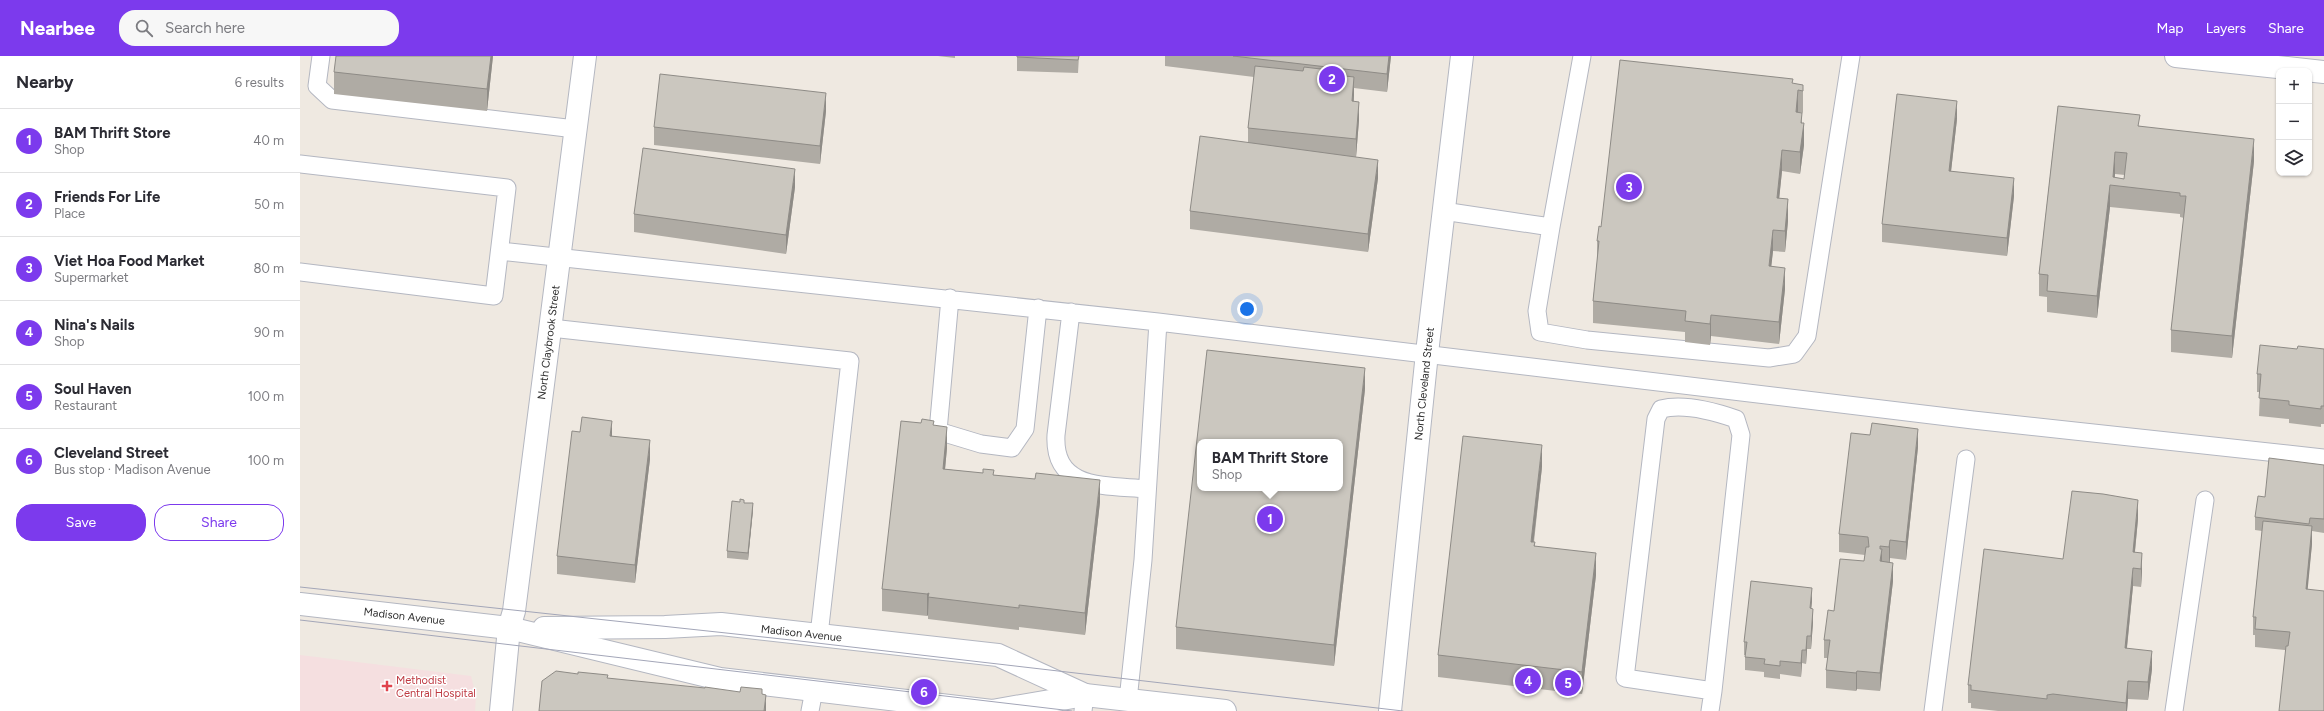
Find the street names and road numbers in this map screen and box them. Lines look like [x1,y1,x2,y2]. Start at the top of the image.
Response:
street label: North Claybrook Street [535,284,563,400]
street label: North Cleveland Street [1412,327,1437,441]
street label: Madison Avenue [363,605,446,628]
street label: Madison Avenue [760,623,843,644]

